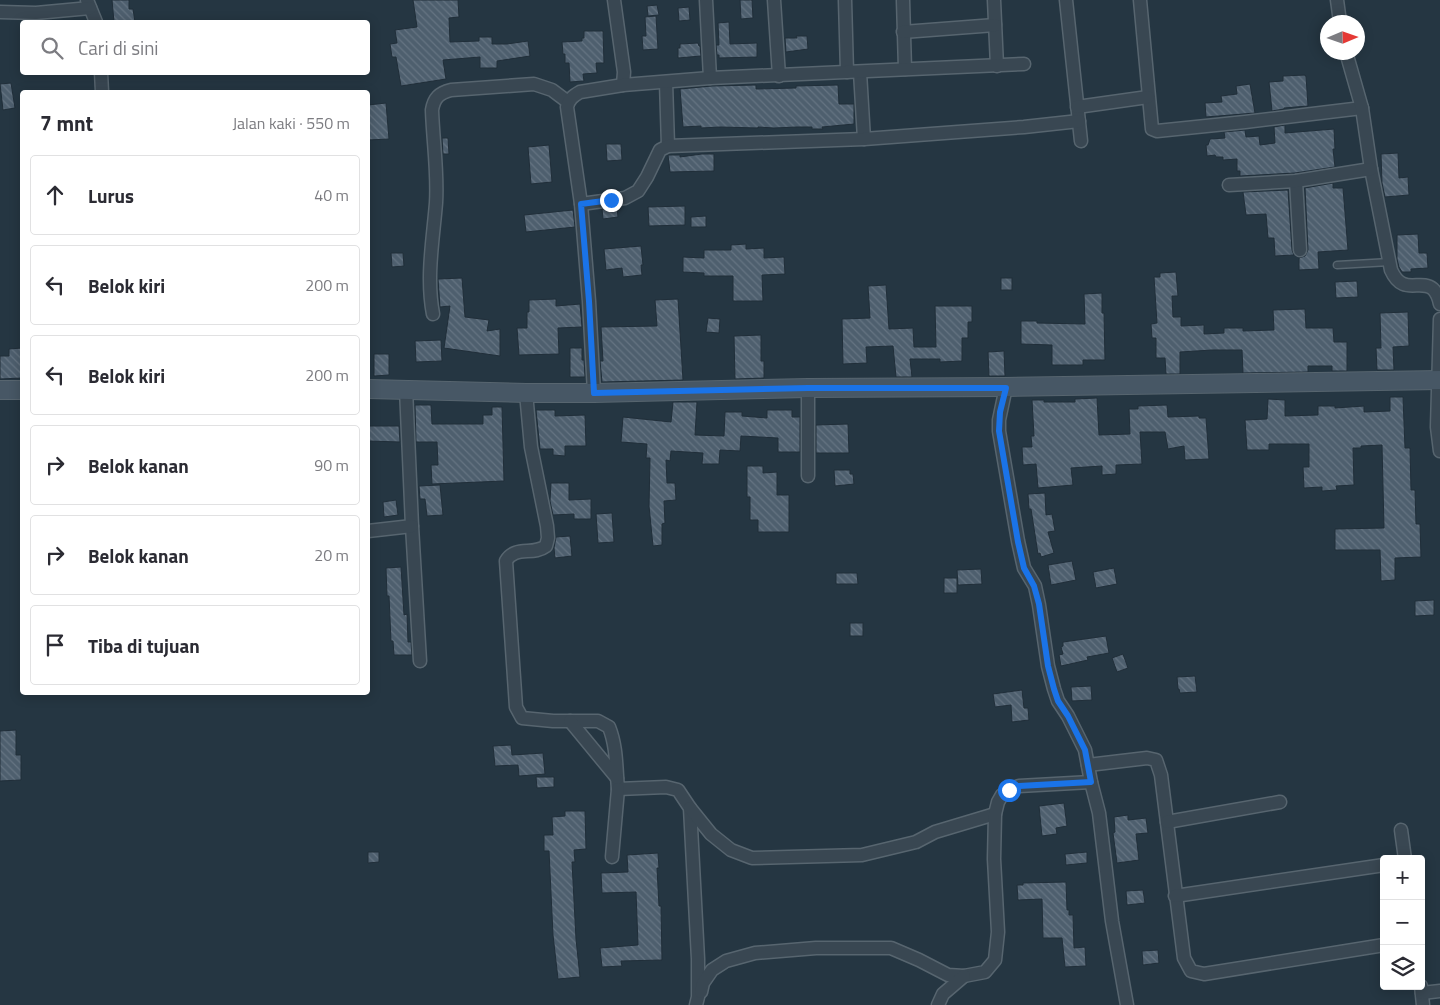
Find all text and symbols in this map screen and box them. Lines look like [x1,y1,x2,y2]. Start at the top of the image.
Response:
north arrow [1320,15,1365,60]
search box [20,20,370,75]
text: Cari di sini [78,33,159,62]
icon: search [38,34,66,62]
text: 7 mnt [40,107,93,139]
text: Jalan kaki · 550 m [232,111,350,135]
icon: ahead [41,181,69,209]
text: Lurus [88,181,134,210]
text: 40 m [314,183,349,207]
route end [600,189,623,212]
icon: left [41,271,69,299]
text: Belok kiri [88,271,165,300]
text: 200 m [305,273,349,297]
icon: left [41,361,69,389]
text: Belok kiri [88,361,165,390]
text: 200 m [305,363,349,387]
icon: right [41,451,69,479]
text: Belok kanan [88,451,189,480]
text: 90 m [314,453,349,477]
icon: right [41,541,69,569]
text: Belok kanan [88,541,189,570]
text: 20 m [314,543,349,567]
icon: arrive [41,631,69,659]
text: Tiba di tujuan [88,631,200,660]
route start [998,779,1021,802]
map controls [1380,855,1425,990]
button: + [1380,855,1425,900]
button: − [1380,900,1425,945]
button: layers [1380,945,1425,990]

